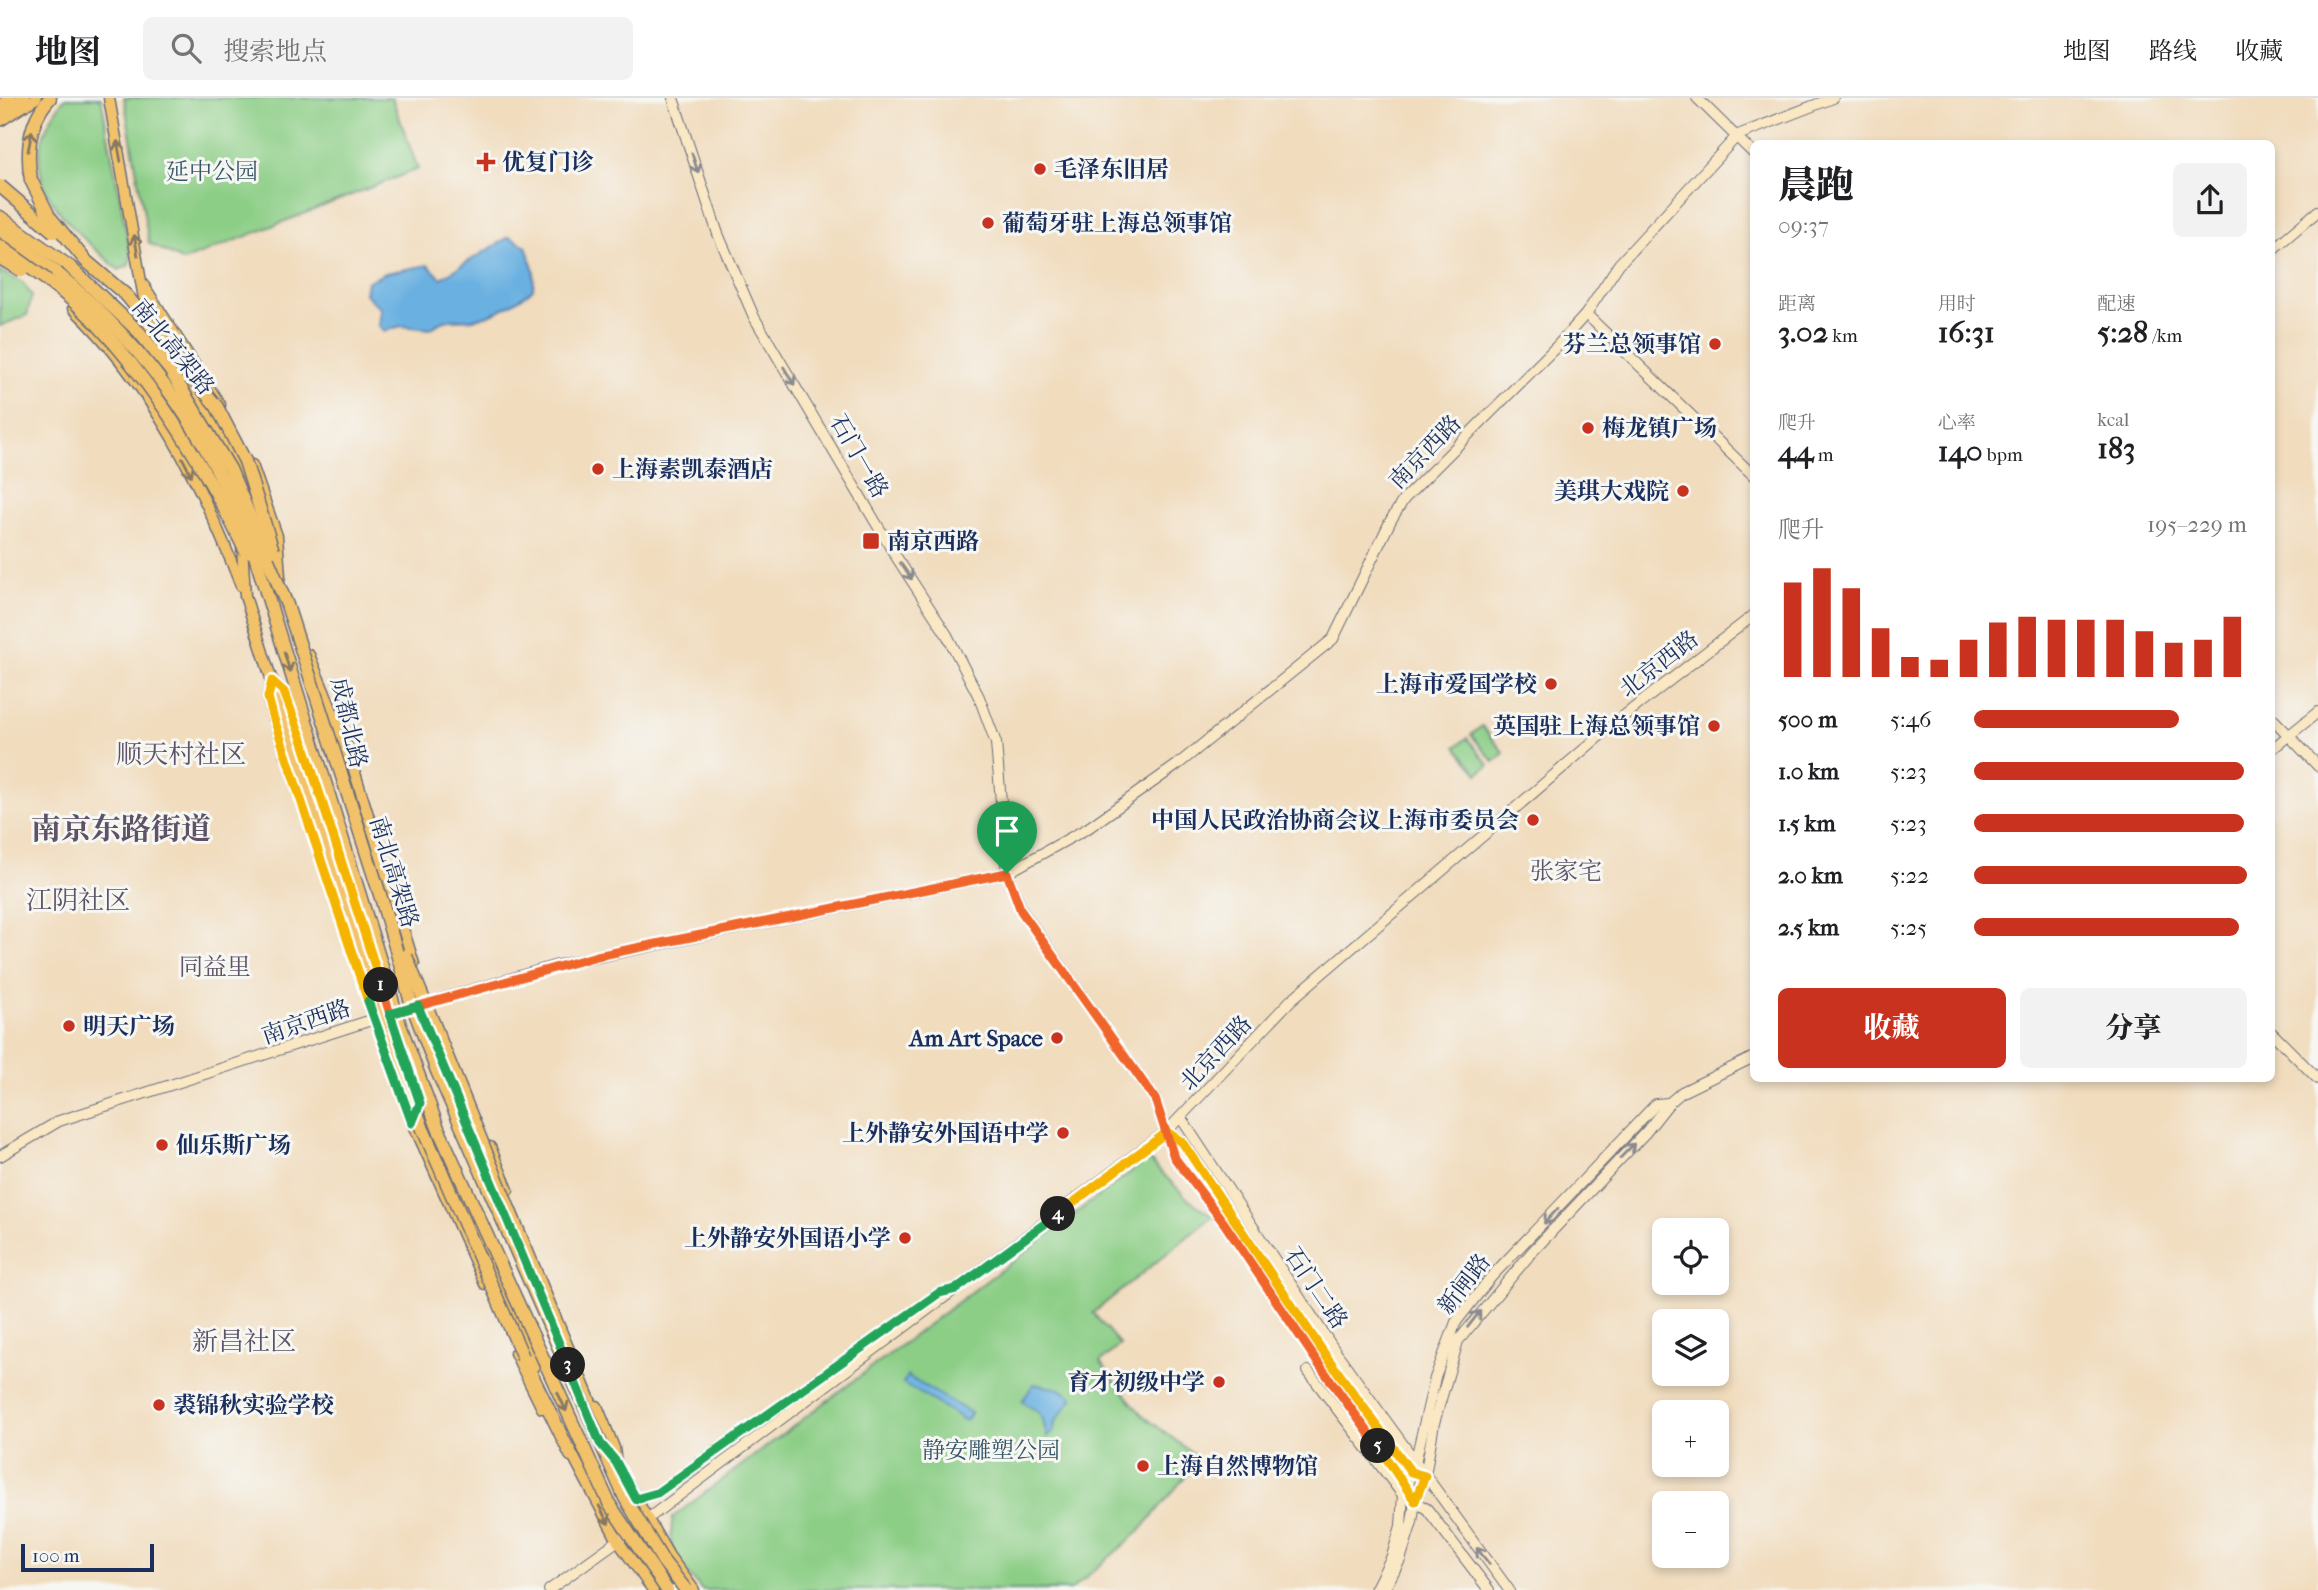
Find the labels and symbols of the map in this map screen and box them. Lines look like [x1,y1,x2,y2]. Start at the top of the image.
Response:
one-way arrow [24,130,38,153]
one-way arrow [112,140,125,163]
place label: 优复门诊 [502,149,594,176]
one-way arrow [690,151,702,173]
marker: 优复门诊 [476,152,496,172]
place label: 毛泽东旧居 [1054,156,1169,183]
park label: 延中公园 [166,158,258,185]
marker: 毛泽东旧居 [1032,161,1048,177]
place label: 葡萄牙驻上海总领事馆 [1002,210,1232,237]
marker: 葡萄牙驻上海总领事馆 [980,215,996,231]
one-way arrow [129,234,142,257]
street label: 南北高架路 [126,294,220,400]
place label: 芬兰总领事馆 [1563,331,1701,358]
marker: 芬兰总领事馆 [1707,336,1723,352]
one-way arrow [783,365,797,385]
street label: 石门一路 [824,409,894,503]
street label: 南京西路 [1383,410,1467,494]
place label: 梅龙镇广场 [1602,415,1717,442]
marker: 梅龙镇广场 [1580,420,1596,436]
one-way arrow [181,456,195,477]
place label: 上海素凯泰酒店 [612,456,773,483]
marker: 上海素凯泰酒店 [590,461,606,477]
place label: 美琪大戏院 [1554,478,1669,505]
marker: 美琪大戏院 [1675,483,1691,499]
place label: 南京西路 [887,528,979,555]
marker: 南京西路 [861,531,881,551]
one-way arrow [899,561,913,580]
street label: 北京西路 [1614,625,1704,703]
one-way arrow [282,650,295,672]
place label: 上海市爱国学校 [1376,671,1537,698]
street label: 成都北路 [325,675,373,771]
marker: 上海市爱国学校 [1543,676,1559,692]
place label: 英国驻上海总领事馆 [1493,713,1700,740]
marker: 英国驻上海总领事馆 [1706,718,1722,734]
district label: 顺天村社区 [116,739,246,770]
pin [977,801,1037,873]
place label: 中国人民政治协商会议上海市委员会 [1151,807,1519,834]
district label: 南京东路街道 [31,812,211,847]
marker: 中国人民政治协商会议上海市委员会 [1525,812,1541,828]
street label: 南北高架路 [364,813,424,931]
district label: 张家宅 [1530,857,1602,885]
district label: 江阴社区 [26,885,130,916]
district label: 同益里 [179,953,251,981]
pin: 1 [364,968,398,1002]
street label: 南京西路 [258,994,354,1050]
street label: 北京西路 [1175,1010,1257,1096]
place label: 明天广场 [83,1013,175,1040]
marker: 明天广场 [61,1018,77,1034]
place label: Am Art Space [908,1025,1044,1052]
marker: Am Art Space [1049,1030,1065,1046]
place label: 上外静安外国语中学 [842,1120,1049,1147]
marker: 上外静安外国语中学 [1055,1125,1071,1141]
place label: 仙乐斯广场 [176,1132,291,1159]
marker: 仙乐斯广场 [154,1137,170,1153]
one-way arrow [1619,1143,1636,1160]
pin: 4 [1040,1196,1076,1232]
one-way arrow [1543,1207,1560,1224]
place label: 上外静安外国语小学 [684,1225,891,1252]
marker: 上外静安外国语小学 [897,1230,913,1246]
street label: 石门二路 [1279,1242,1353,1334]
street label: 新闸路 [1432,1249,1496,1319]
one-way arrow [1467,1311,1482,1329]
district label: 新昌社区 [192,1326,296,1357]
pin: 3 [550,1348,586,1382]
place label: 育才初级中学 [1067,1369,1205,1396]
marker: 育才初级中学 [1211,1374,1227,1390]
one-way arrow [556,1391,569,1412]
place label: 裘锦秋实验学校 [173,1392,334,1419]
marker: 裘锦秋实验学校 [151,1397,167,1413]
pin: 5 [1360,1428,1396,1464]
park label: 静安雕塑公园 [922,1437,1060,1464]
place label: 上海自然博物馆 [1157,1453,1318,1480]
marker: 上海自然博物馆 [1135,1458,1151,1474]
one-way arrow [597,1504,611,1525]
scale bar [21,1541,154,1573]
one-way arrow [1476,1548,1491,1566]

